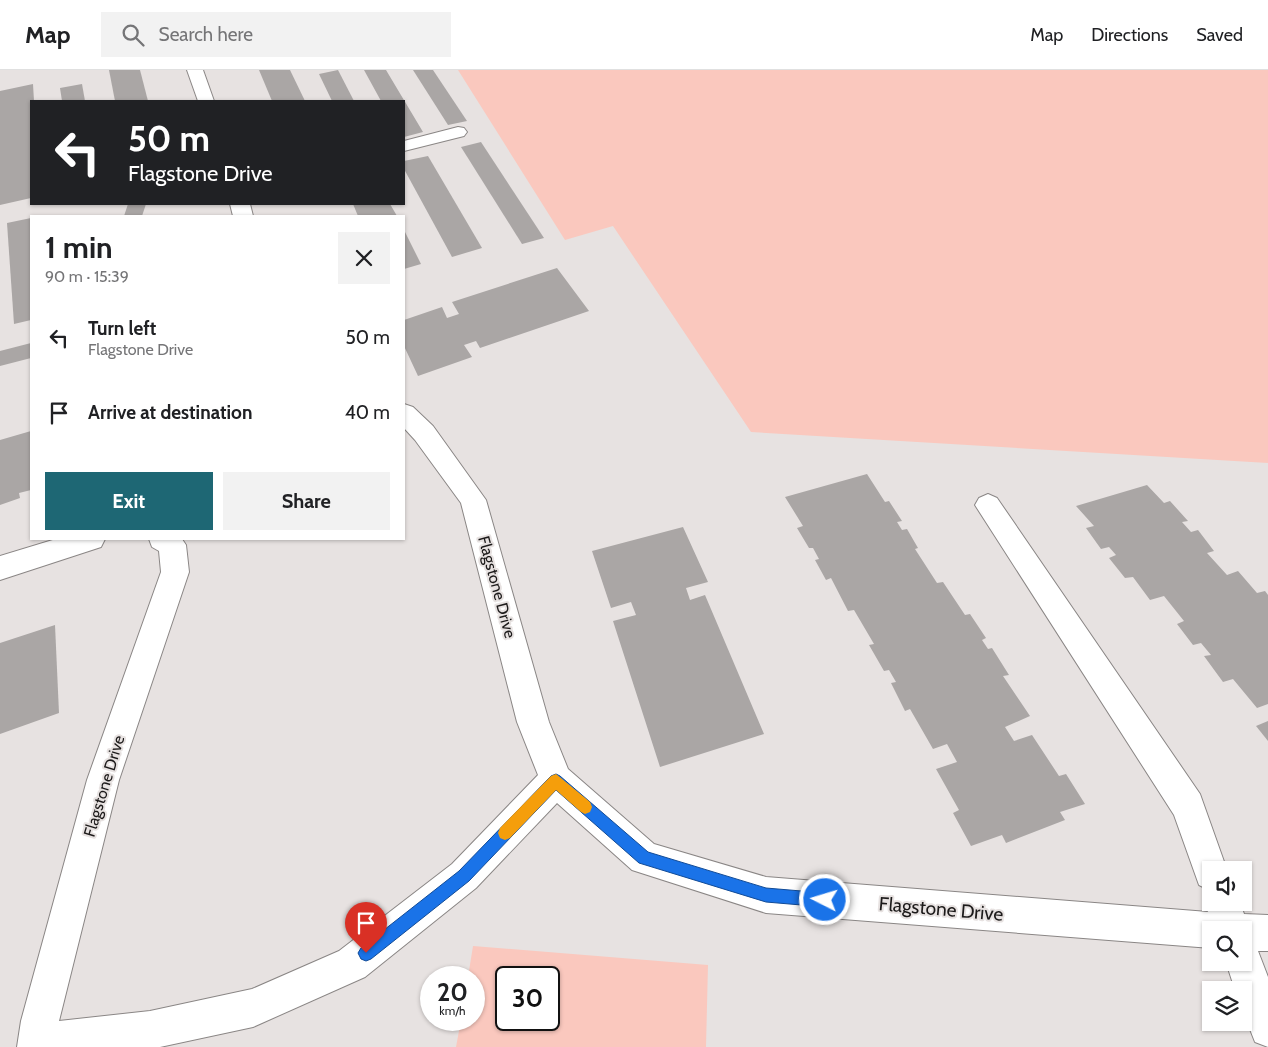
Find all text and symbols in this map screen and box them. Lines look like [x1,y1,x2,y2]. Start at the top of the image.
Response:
search box [101,12,451,57]
text: Map [25,20,71,49]
icon: search [119,21,147,49]
text: Search here [159,23,253,46]
text: Map [1030,24,1063,46]
text: Directions [1091,24,1168,46]
text: Saved [1196,24,1243,46]
text: 50 m [128,117,210,160]
icon: left [45,120,110,185]
text: Flagstone Drive [128,160,273,187]
text: 1 min [45,229,113,266]
button: close [338,232,390,284]
text: 90 m · 15:39 [45,267,129,286]
text: Turn left [88,317,156,340]
icon: left [45,324,73,352]
text: 50 m [346,326,390,349]
text: Flagstone Drive [88,340,193,359]
icon: arrive [45,399,73,427]
text: Arrive at destination [88,401,252,424]
text: 40 m [345,401,390,424]
button: Exit [45,472,213,530]
button: Share [223,472,390,530]
street label: Flagstone Drive [474,534,520,640]
street label: Flagstone Drive [80,733,128,839]
map controls [1202,861,1252,1031]
button: sound [1202,861,1252,911]
position arrow [798,873,850,925]
street label: Flagstone Drive [878,892,1004,926]
pin [345,902,387,953]
icon: arrive [352,909,380,937]
button: search [1202,921,1252,971]
speed limit sign: 30 [495,966,560,1031]
text: 20 [437,977,468,1007]
button: layers [1202,981,1252,1031]
text: km/h [439,1003,466,1018]

